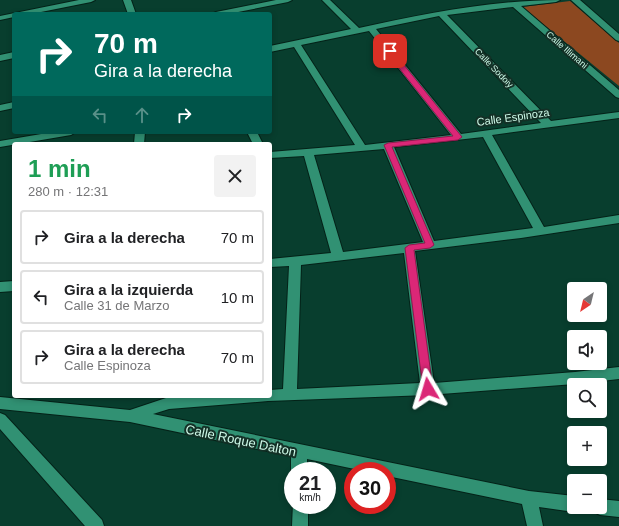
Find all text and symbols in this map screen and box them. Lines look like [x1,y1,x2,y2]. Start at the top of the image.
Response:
icon: right [28,28,80,80]
text: 70 m [94,28,158,59]
street label: Calle Illimani [544,29,590,71]
pin [373,34,407,68]
icon: arrive [379,40,401,62]
street label: Calle Sodoiy [473,46,515,90]
text: Gira a la derecha [94,61,232,81]
icon: left [89,104,111,126]
icon: ahead [131,104,153,126]
icon: right [173,104,195,126]
street label: Calle Espinoza [476,106,551,128]
text: 1 min [28,155,91,182]
button: close [214,155,256,197]
text: 280 m · 12:31 [28,184,108,199]
icon: right [30,226,52,248]
text: Gira a la derecha [64,229,185,246]
text: 70 m [221,229,254,246]
text: Gira a la izquierda [64,281,193,298]
north arrow [567,282,607,322]
map controls [567,282,607,514]
icon: left [30,286,52,308]
text: 10 m [221,289,254,306]
text: Calle 31 de Marzo [64,298,170,313]
button: sound [567,330,607,370]
text: Gira a la derecha [64,341,185,358]
icon: right [30,346,52,368]
text: 70 m [221,349,254,366]
text: Calle Espinoza [64,358,151,373]
position arrow [407,368,449,410]
button: search [567,378,607,418]
street label: Calle Roque Dalton [184,421,298,460]
button: + [567,426,607,466]
speed limit sign: 30 [344,462,396,514]
text: 21 [299,472,321,494]
button: − [567,474,607,514]
text: km/h [299,492,321,503]

